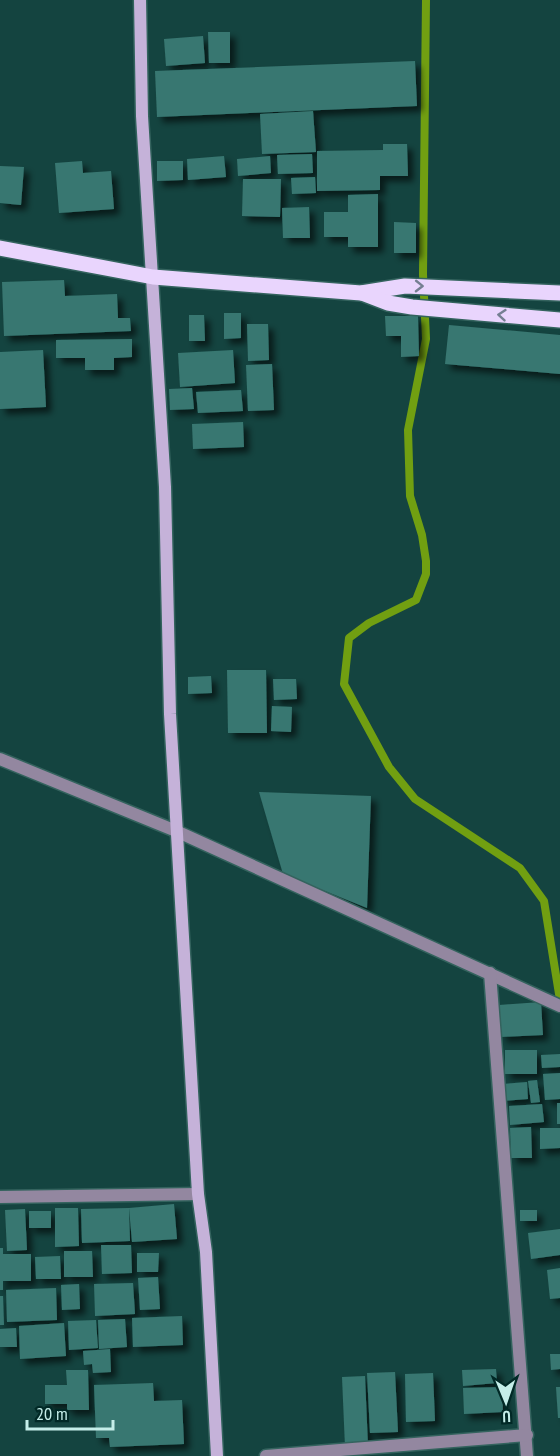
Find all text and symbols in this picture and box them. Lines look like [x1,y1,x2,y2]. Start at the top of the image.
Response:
one-way arrow [415,280,424,293]
one-way arrow [497,309,506,322]
north arrow [476,1372,536,1432]
scale bar [27,1393,112,1431]
text: 20 m [36,1402,68,1425]
text: U [502,1407,511,1427]

